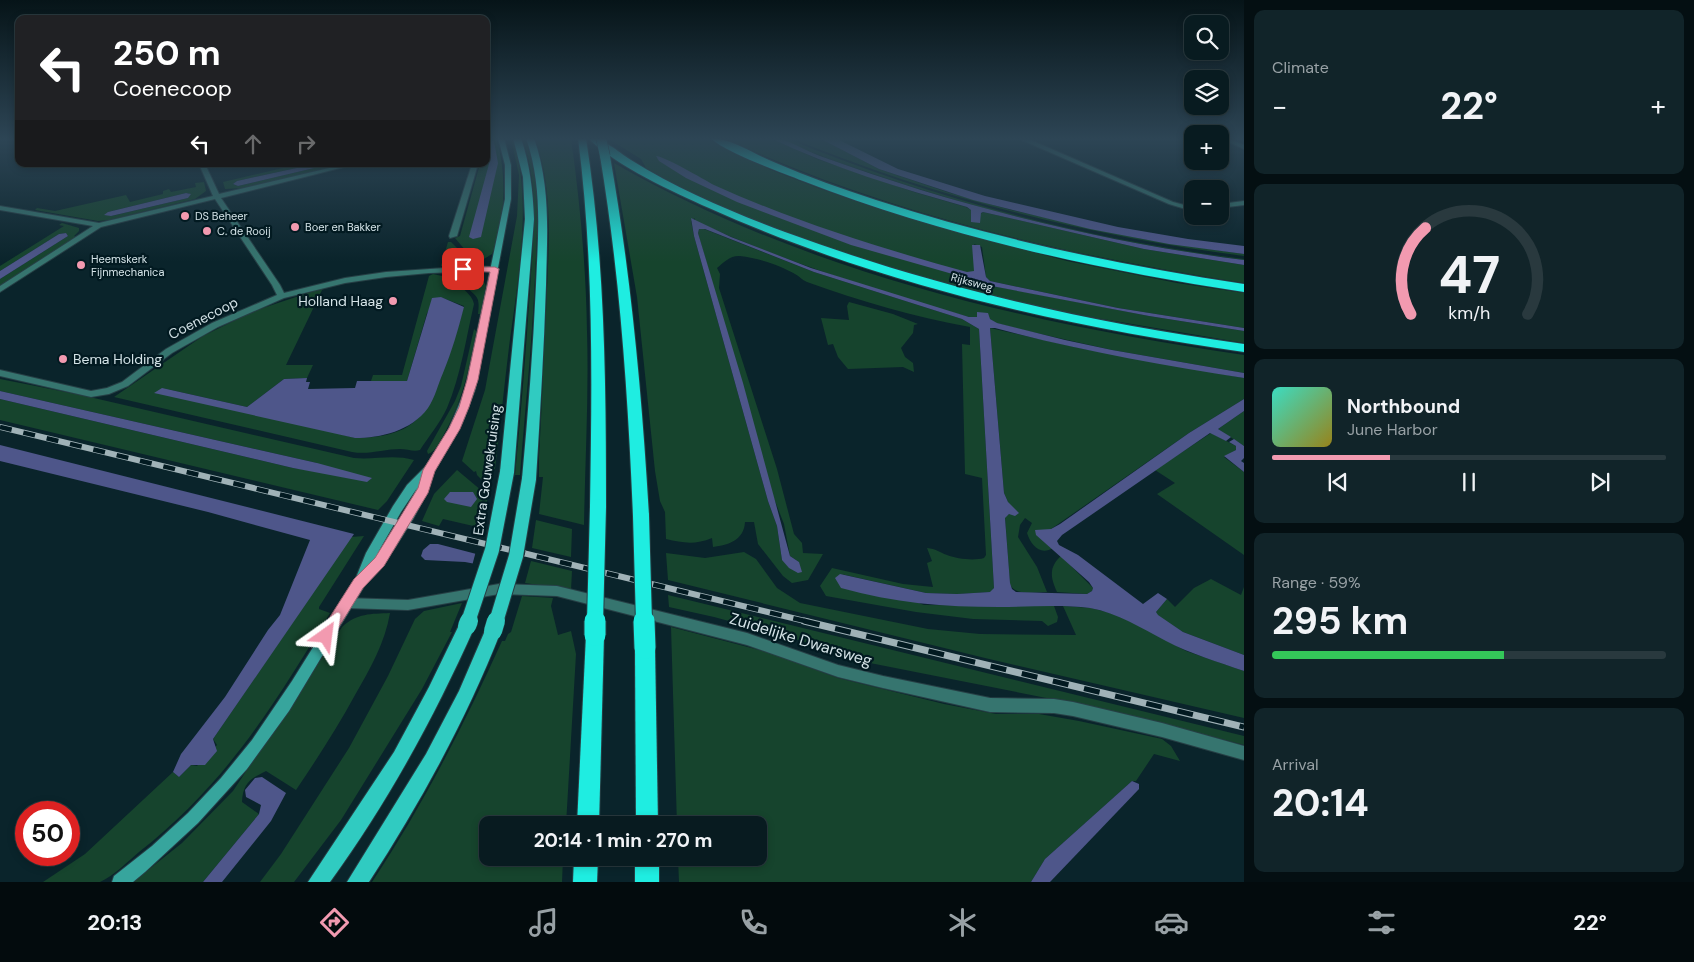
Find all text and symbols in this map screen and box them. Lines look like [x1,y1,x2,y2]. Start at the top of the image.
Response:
map controls [1184,15,1229,225]
button: search [1184,15,1229,60]
text: 250 m [113,30,221,76]
icon: left [30,35,95,100]
text: Climate [1272,57,1329,78]
button: layers [1184,70,1229,115]
text: Coenecoop [113,74,232,103]
text: 22° [1440,81,1498,131]
text: − [1272,88,1287,125]
text: + [1651,88,1666,125]
button: + [1184,125,1229,170]
icon: left [186,130,214,158]
icon: ahead [239,130,267,158]
icon: right [292,130,320,158]
button: − [1184,180,1229,225]
place label: DS Beheer [195,209,248,223]
marker: DS Beheer [179,210,191,222]
place label: Boer en Bakker [305,220,381,234]
marker: Boer en Bakker [289,221,301,233]
place label: C. de Rooij [217,224,271,238]
marker: C. de Rooij [201,225,213,237]
text: 47 [1438,241,1500,309]
pin [442,248,484,290]
place label: Heemskerk Fijnmechanica [91,252,164,279]
icon: arrive [449,255,477,283]
marker: Heemskerk Fijnmechanica [75,259,87,271]
street label: Rijksweg [949,270,995,294]
place label: Holland Haag [298,292,383,310]
street label: Coenecoop [165,293,241,343]
marker: Holland Haag [387,295,399,307]
text: km/h [1448,301,1490,325]
place label: Bema Holding [73,350,162,368]
marker: Bema Holding [57,353,69,365]
text: Northbound [1347,394,1460,419]
street label: Extra Gouwekruising [469,403,505,537]
text: June Harbor [1347,419,1438,440]
icon: previous [1324,468,1352,496]
icon: pause [1455,468,1483,496]
icon: next [1586,468,1614,496]
text: Range · 59% [1272,572,1360,593]
text: 295 km [1272,596,1408,646]
street label: Zuidelijke Dwarsweg [727,608,875,671]
position arrow [299,609,351,661]
text: Arrival [1272,754,1319,775]
text: 20:14 [1272,778,1369,828]
speed limit sign: 50 [15,801,80,866]
text: 20:14 · 1 min · 270 m [534,828,712,853]
icon: directions [317,905,352,940]
icon: music [526,905,561,940]
icon: phone [736,905,771,940]
icon: climate [945,905,980,940]
icon: car [1154,905,1189,940]
icon: filters [1364,905,1399,940]
text: 20:13 [87,908,142,937]
text: 22° [1573,908,1607,937]

